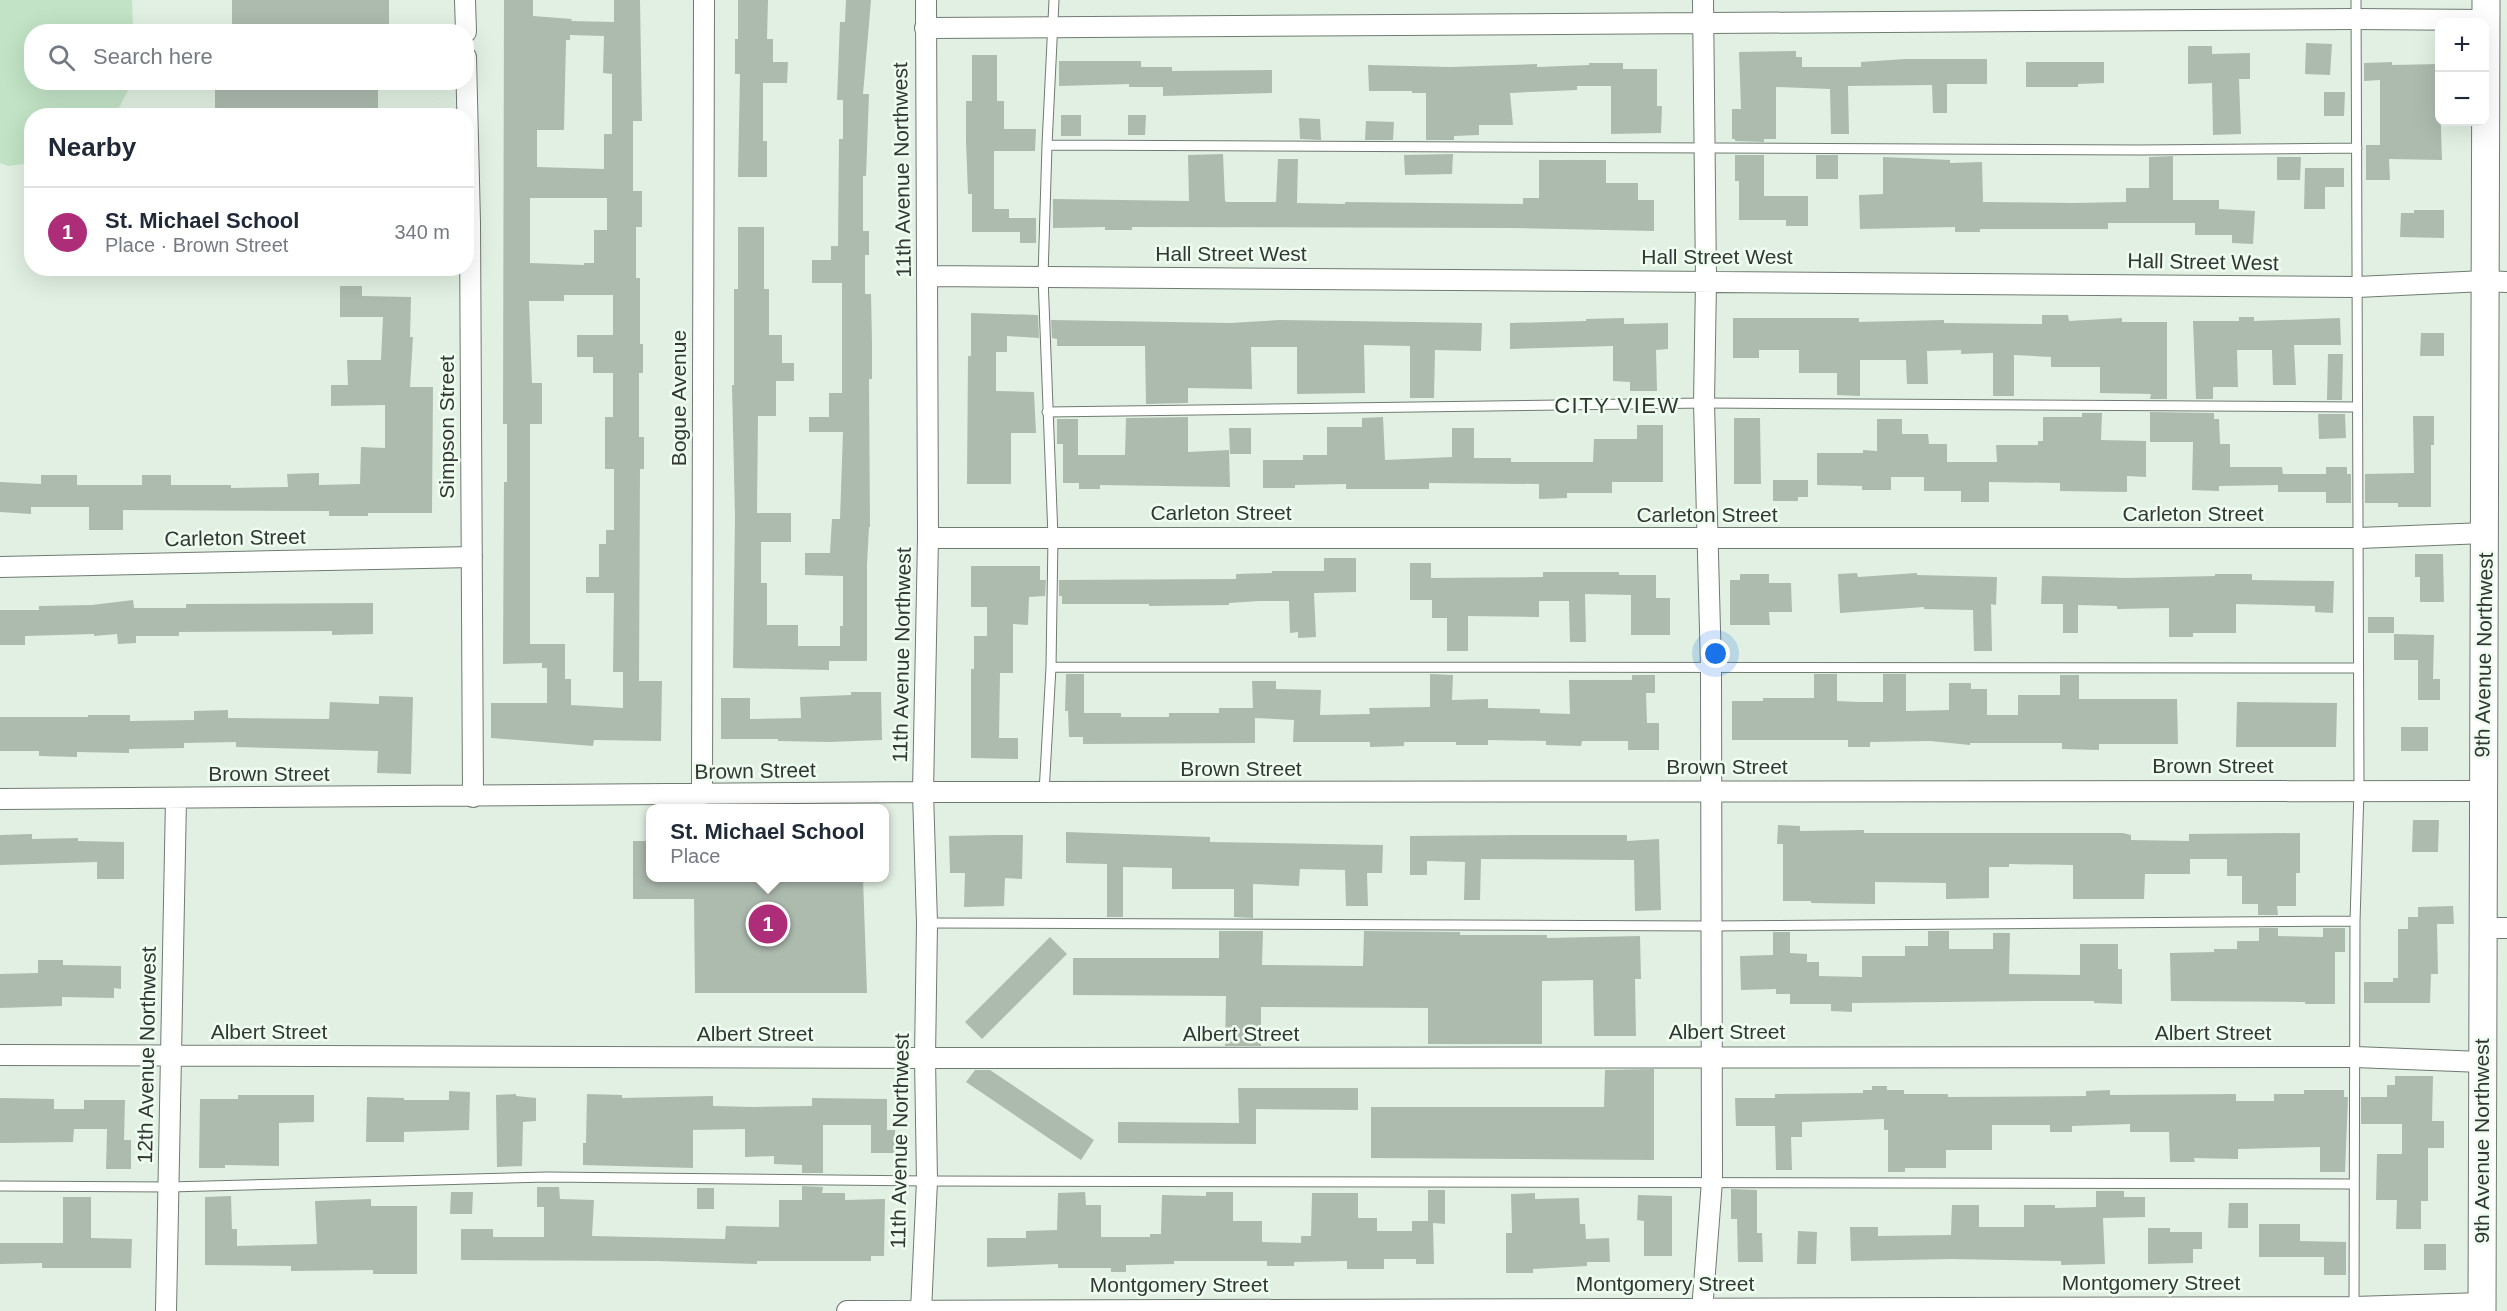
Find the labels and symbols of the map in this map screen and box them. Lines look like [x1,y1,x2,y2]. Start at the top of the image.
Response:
street label: 11th Avenue Northwest [888,62,915,278]
street label: Hall Street West [1155,242,1307,265]
street label: Hall Street West [1641,245,1793,268]
street label: Hall Street West [2127,249,2279,274]
street label: Bogue Avenue [667,330,690,466]
street label: Simpson Street [435,355,458,499]
district label: CITY VIEW [1554,393,1680,418]
street label: Carleton Street [1150,501,1292,524]
street label: Carleton Street [2122,502,2264,525]
street label: Carleton Street [1636,503,1778,526]
street label: Carleton Street [164,525,306,550]
street label: 11th Avenue Northwest [888,547,915,763]
street label: 9th Avenue Northwest [2470,552,2497,758]
your location [1701,639,1730,668]
street label: Brown Street [2152,754,2274,777]
street label: Brown Street [1666,755,1788,778]
street label: Brown Street [1180,757,1302,780]
street label: Brown Street [694,758,816,783]
street label: Brown Street [208,762,330,785]
pin: 1 [748,902,788,946]
street label: 12th Avenue Northwest [133,946,160,1164]
street label: Albert Street [211,1020,328,1043]
street label: Albert Street [1669,1020,1786,1043]
street label: Albert Street [2155,1021,2272,1044]
street label: Albert Street [697,1022,814,1045]
street label: Albert Street [1183,1022,1300,1045]
street label: 11th Avenue Northwest [886,1033,913,1249]
street label: 9th Avenue Northwest [2470,1038,2493,1244]
street label: Montgomery Street [2062,1271,2240,1294]
street label: Montgomery Street [1576,1272,1754,1295]
street label: Montgomery Street [1090,1273,1268,1296]

